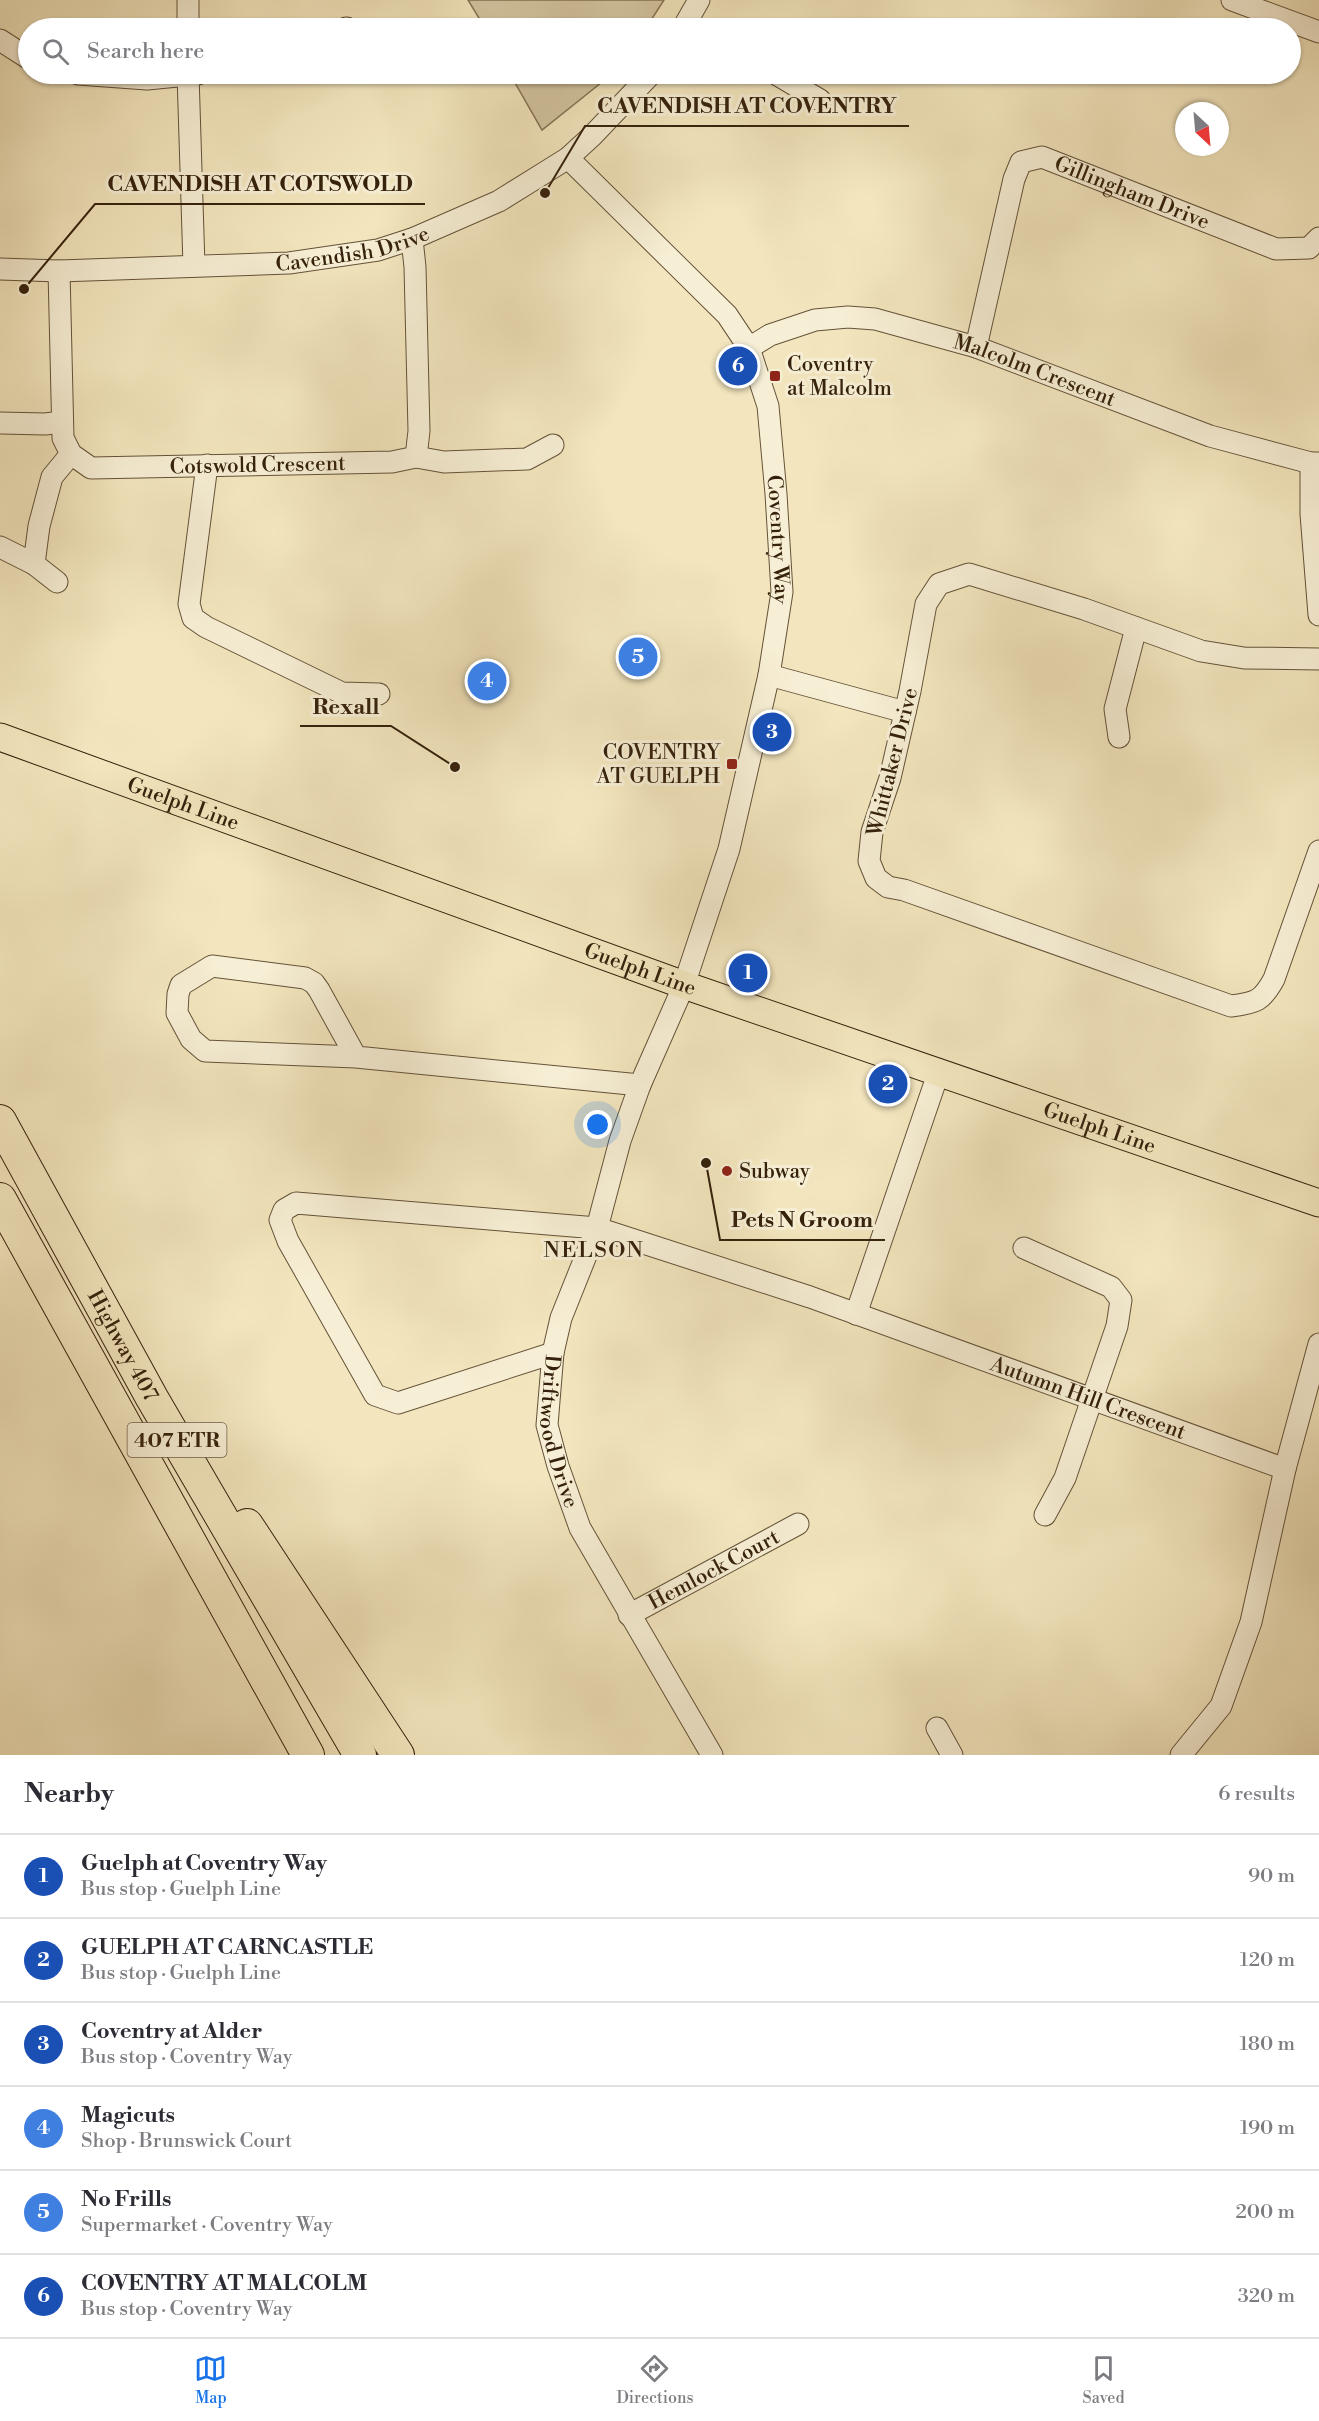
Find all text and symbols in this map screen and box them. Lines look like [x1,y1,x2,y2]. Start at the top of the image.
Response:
search box [18,18,1301,84]
icon: search [39,35,72,68]
text: Search here [87,38,204,65]
callout: CAVENDISH AT COVENTRY [585,86,909,126]
text: CAVENDISH AT COVENTRY [597,93,897,120]
north arrow [1175,102,1229,156]
street label: Gillingham Drive [1050,151,1213,236]
callout: CAVENDISH AT COTSWOLD [95,164,425,204]
text: CAVENDISH AT COTSWOLD [107,171,413,198]
street label: Cavendish Drive [275,221,434,277]
street label: Malcolm Crescent [950,329,1120,413]
pin: 6 [718,344,758,388]
place label: Coventry at Malcolm [787,352,892,402]
marker: Coventry at Malcolm [768,369,782,383]
street label: Cotswold Crescent [169,451,346,480]
street label: Coventry Way [760,474,794,606]
pin: 5 [618,634,658,680]
pin: 4 [468,658,506,704]
street label: Whittaker Drive [862,685,924,840]
callout: Rexall [300,686,391,726]
text: Rexall [312,694,380,721]
pin: 3 [752,710,792,754]
place label: COVENTRY AT GUELPH [595,740,721,790]
marker: COVENTRY AT GUELPH [725,757,739,771]
street label: Guelph Line [123,772,243,837]
street label: Guelph Line [580,938,699,1002]
pin: 1 [728,950,768,996]
pin: 2 [868,1062,908,1106]
street label: Guelph Line [1040,1097,1159,1160]
your location [583,1110,612,1139]
place label: Subway [739,1159,811,1185]
marker: Subway [720,1164,734,1178]
callout: Pets N Groom [720,1200,885,1240]
text: Pets N Groom [731,1207,873,1234]
district label: NELSON [544,1237,644,1264]
street label: Highway 407 [81,1286,164,1407]
street label: Autumn Hill Crescent [986,1351,1190,1446]
street label: Driftwood Drive [533,1354,584,1512]
road number: 407 ETR [128,1423,226,1457]
street label: Hemlock Court [644,1524,785,1616]
text: Nearby [24,1778,114,1810]
text: 6 results [1218,1782,1295,1807]
text: Guelph at Coventry Way [81,1850,327,1877]
text: 1 [39,1864,48,1889]
text: 90 m [1248,1864,1295,1889]
text: Bus stop · Guelph Line [81,1877,281,1902]
text: GUELPH AT CARNCASTLE [81,1934,373,1961]
text: 2 [37,1948,50,1973]
text: 120 m [1240,1948,1295,1973]
text: Bus stop · Guelph Line [81,1961,281,1986]
text: Coventry at Alder [81,2018,262,2045]
text: 3 [37,2032,50,2057]
text: 180 m [1240,2032,1295,2057]
text: Bus stop · Coventry Way [81,2045,293,2070]
text: Magicuts [81,2102,175,2129]
text: 4 [37,2116,50,2141]
text: 190 m [1240,2116,1295,2141]
text: Shop · Brunswick Court [81,2129,292,2154]
text: No Frills [81,2186,172,2213]
text: 5 [37,2200,50,2225]
text: 200 m [1235,2200,1295,2225]
text: Supermarket · Coventry Way [81,2213,333,2238]
text: COVENTRY AT MALCOLM [81,2270,367,2297]
text: 6 [37,2284,50,2309]
text: 320 m [1238,2284,1295,2309]
text: Bus stop · Coventry Way [81,2297,293,2322]
tab: Map [194,2352,227,2408]
tab: Directions [616,2352,694,2408]
tab: Saved [1082,2352,1125,2408]

